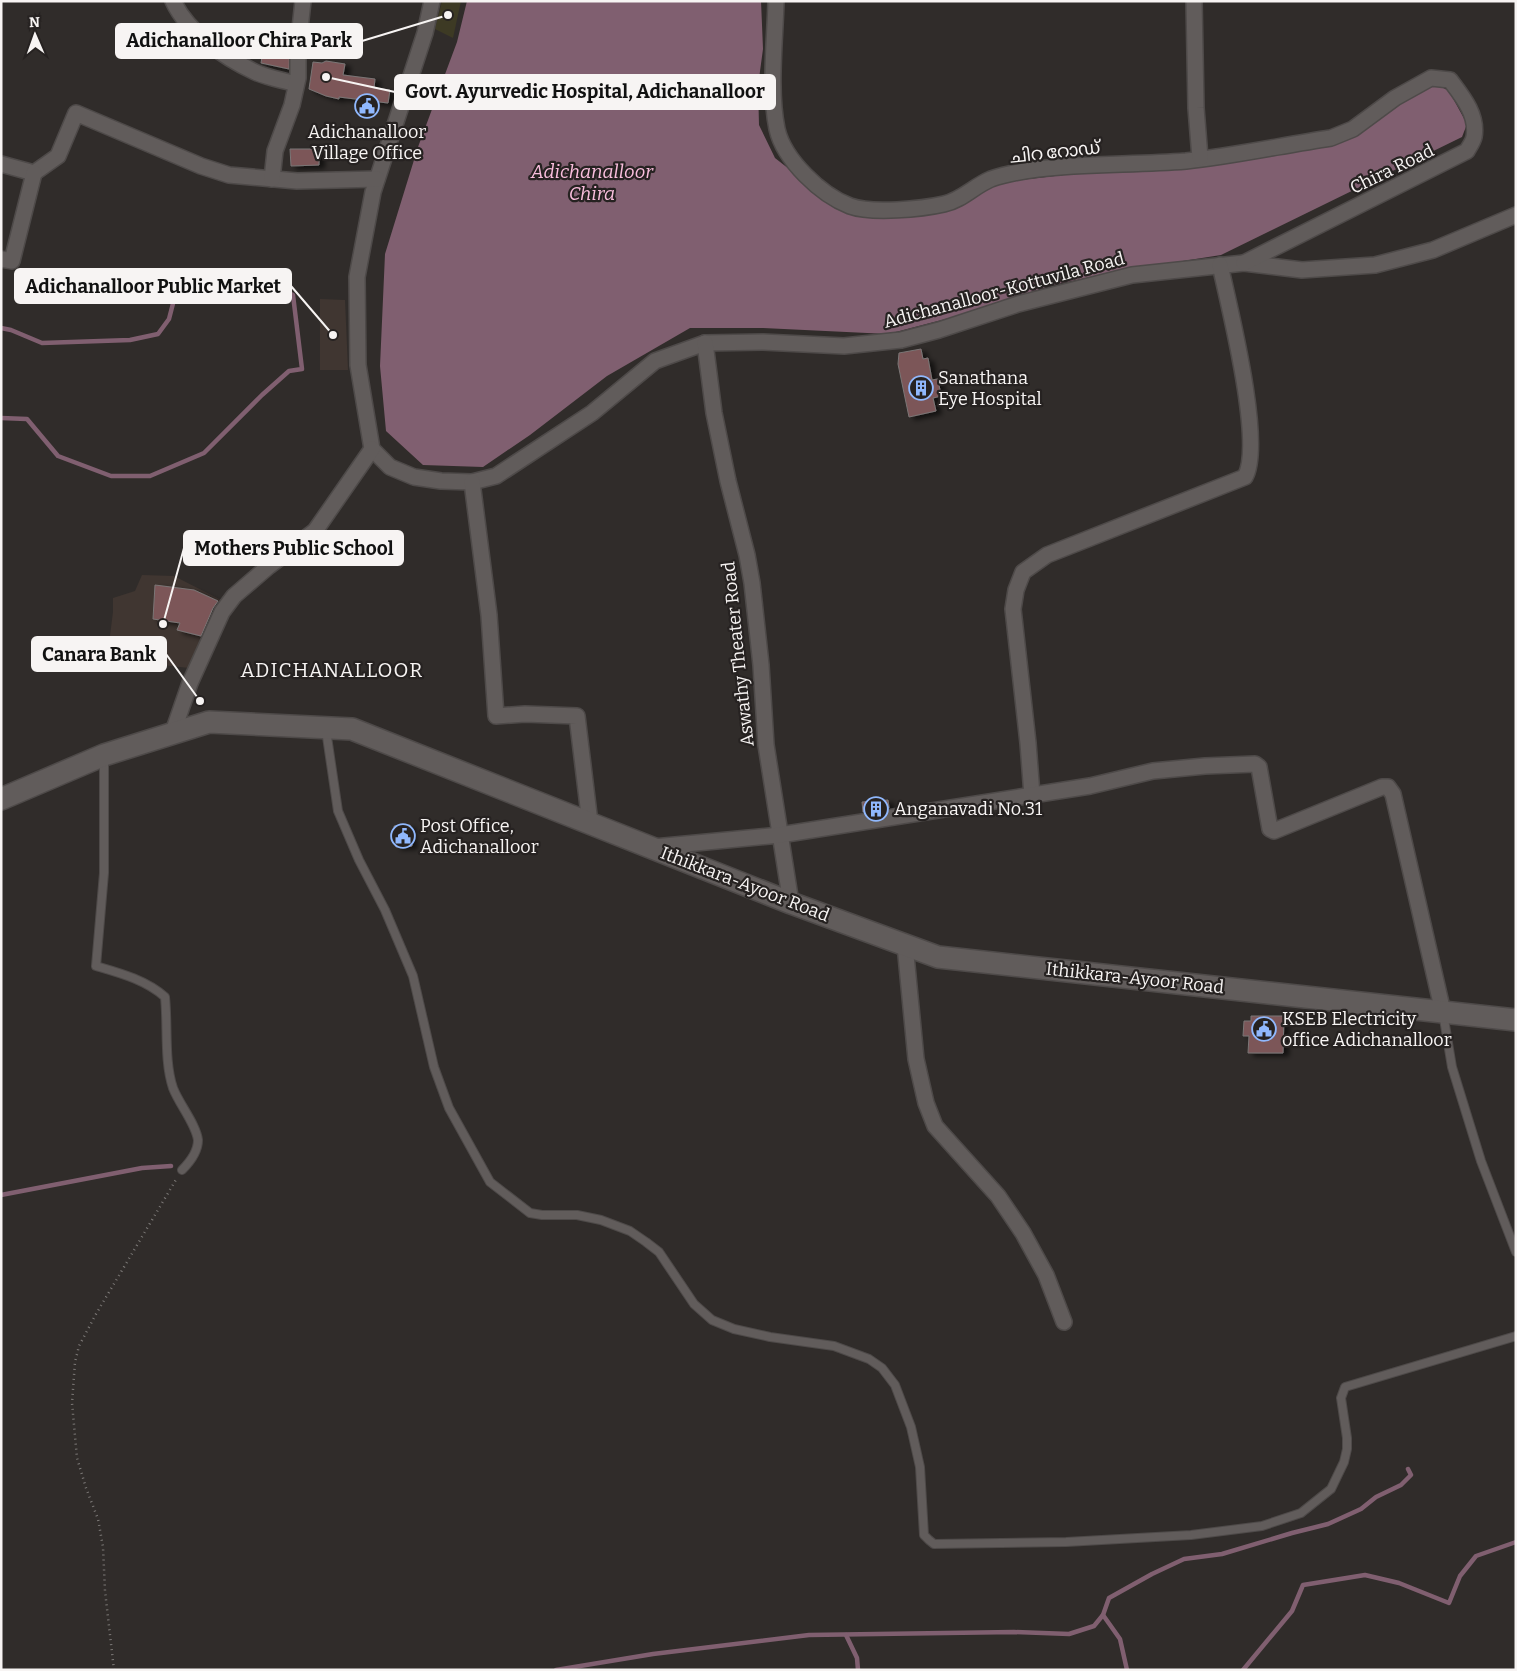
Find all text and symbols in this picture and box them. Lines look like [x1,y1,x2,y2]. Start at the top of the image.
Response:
north arrow [10,10,60,60]
text: N [29,14,40,31]
callout: Adichanalloor Chira Park [116,24,362,58]
text: Adichanalloor Chira Park [126,29,353,52]
callout: Govt. Ayurvedic Hospital, Adichanalloor [395,75,775,109]
text: Govt. Ayurvedic Hospital, Adichanalloor [405,80,765,103]
public building icon: Adichanalloor Village Office [354,93,380,119]
place label: Adichanalloor Village Office [308,121,426,164]
street label: ചിറ റോഡ് [1009,136,1103,168]
street label: Chira Road [1346,139,1438,199]
water label: Adichanalloor Chira [530,160,654,205]
street label: Adichanalloor-Kottuvila Road [881,247,1127,333]
callout: Adichanalloor Public Market [15,269,291,303]
text: Adichanalloor Public Market [25,275,282,298]
place label: Sanathana Eye Hospital [938,367,1042,410]
building icon: Sanathana Eye Hospital [908,375,934,401]
callout: Mothers Public School [184,531,403,565]
text: Mothers Public School [194,537,394,560]
street label: Aswathy Theater Road [717,560,759,748]
callout: Canara Bank [32,637,166,671]
text: Canara Bank [42,643,157,666]
district label: ADICHANALLOOR [241,658,423,682]
building icon: Anganavadi No.31 [863,796,889,822]
place label: Anganavadi No.31 [894,798,1043,820]
place label: Post Office, Adichanalloor [420,815,539,858]
public building icon: Post Office, Adichanalloor [390,823,416,849]
street label: Ithikkara-Ayoor Road [657,842,833,926]
street label: Ithikkara-Ayoor Road [1045,958,1226,998]
place label: KSEB Electricity office Adichanalloor [1282,1008,1452,1051]
public building icon: KSEB Electricity office Adichanalloor [1251,1016,1277,1042]

